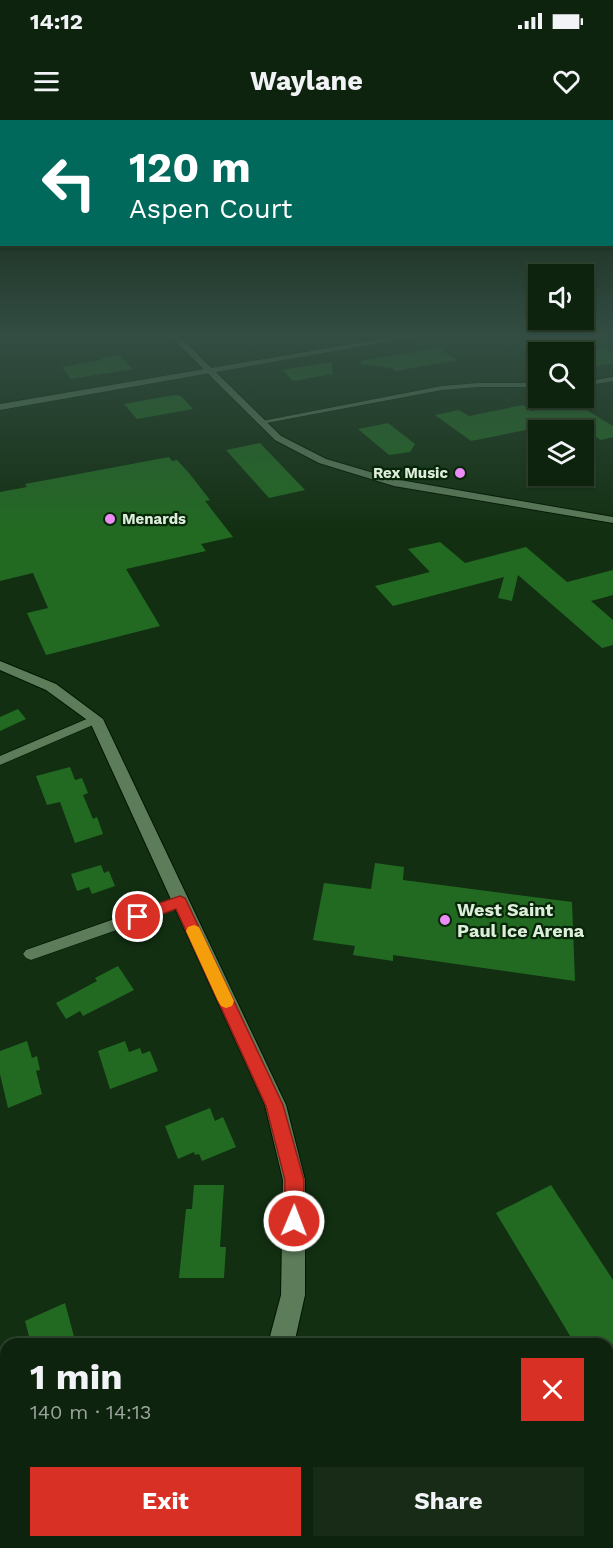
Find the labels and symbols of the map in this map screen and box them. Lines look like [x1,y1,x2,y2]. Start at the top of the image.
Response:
place label: Rex Music [373,464,448,482]
marker: Rex Music [453,466,467,480]
place label: Menards [122,510,186,528]
marker: Menards [103,512,117,526]
pin [112,891,163,942]
place label: West Saint Paul Ice Arena [457,899,585,941]
marker: West Saint Paul Ice Arena [438,913,452,927]
position arrow [262,1189,326,1253]

